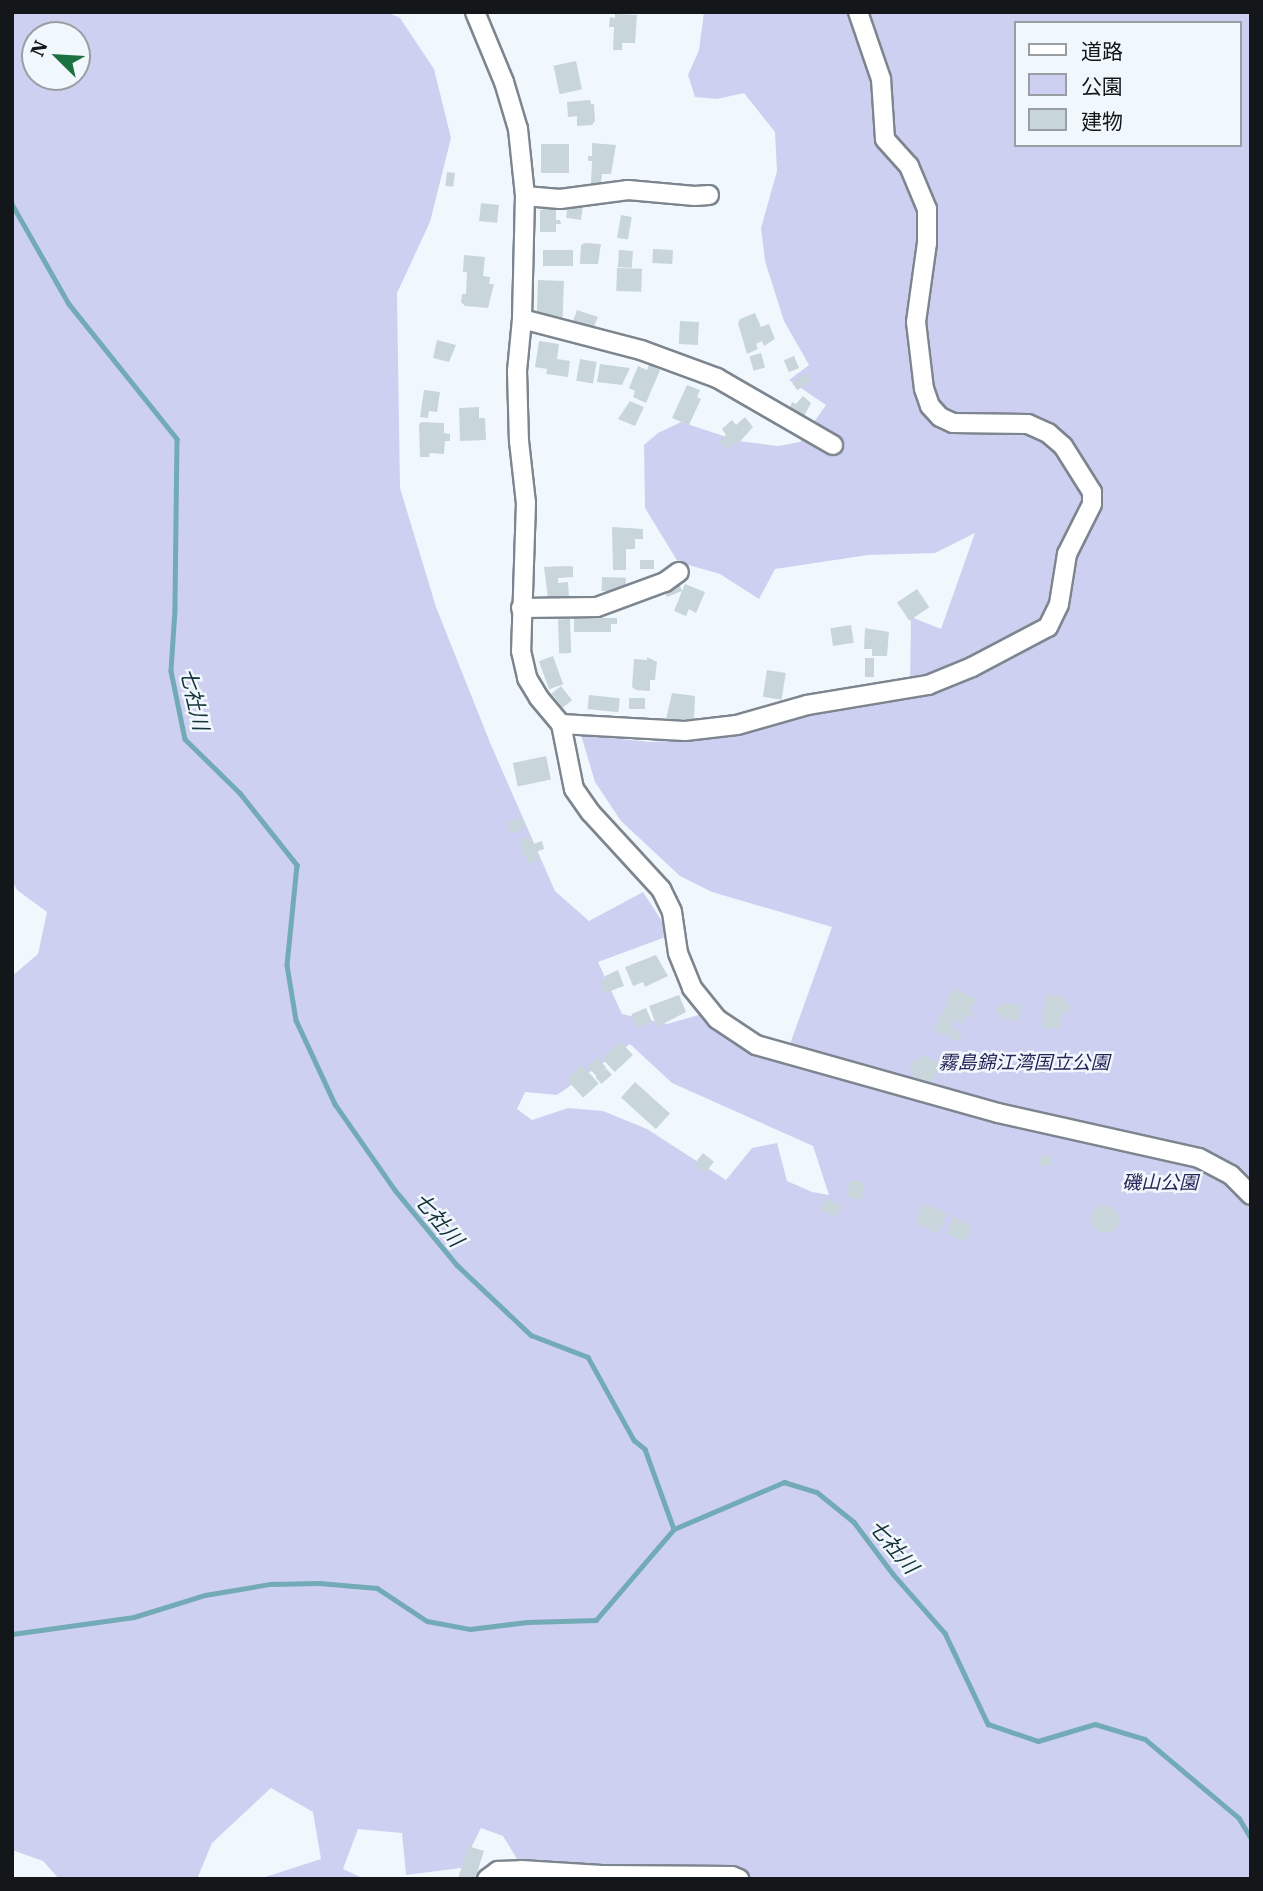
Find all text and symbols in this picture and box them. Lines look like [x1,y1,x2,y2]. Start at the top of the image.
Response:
north arrow [21,21,91,91]
legend [1014,21,1242,147]
text: N [25,37,53,60]
text: 道路 [1081,37,1123,65]
text: 公園 [1081,72,1123,100]
text: 建物 [1081,107,1123,135]
water label: 七社川 [176,665,214,733]
park label: 霧島錦江湾国立公園 [939,1052,1109,1074]
park label: 磯山公園 [1122,1172,1198,1194]
water label: 七社川 [409,1187,469,1251]
water label: 七社川 [864,1514,924,1578]

